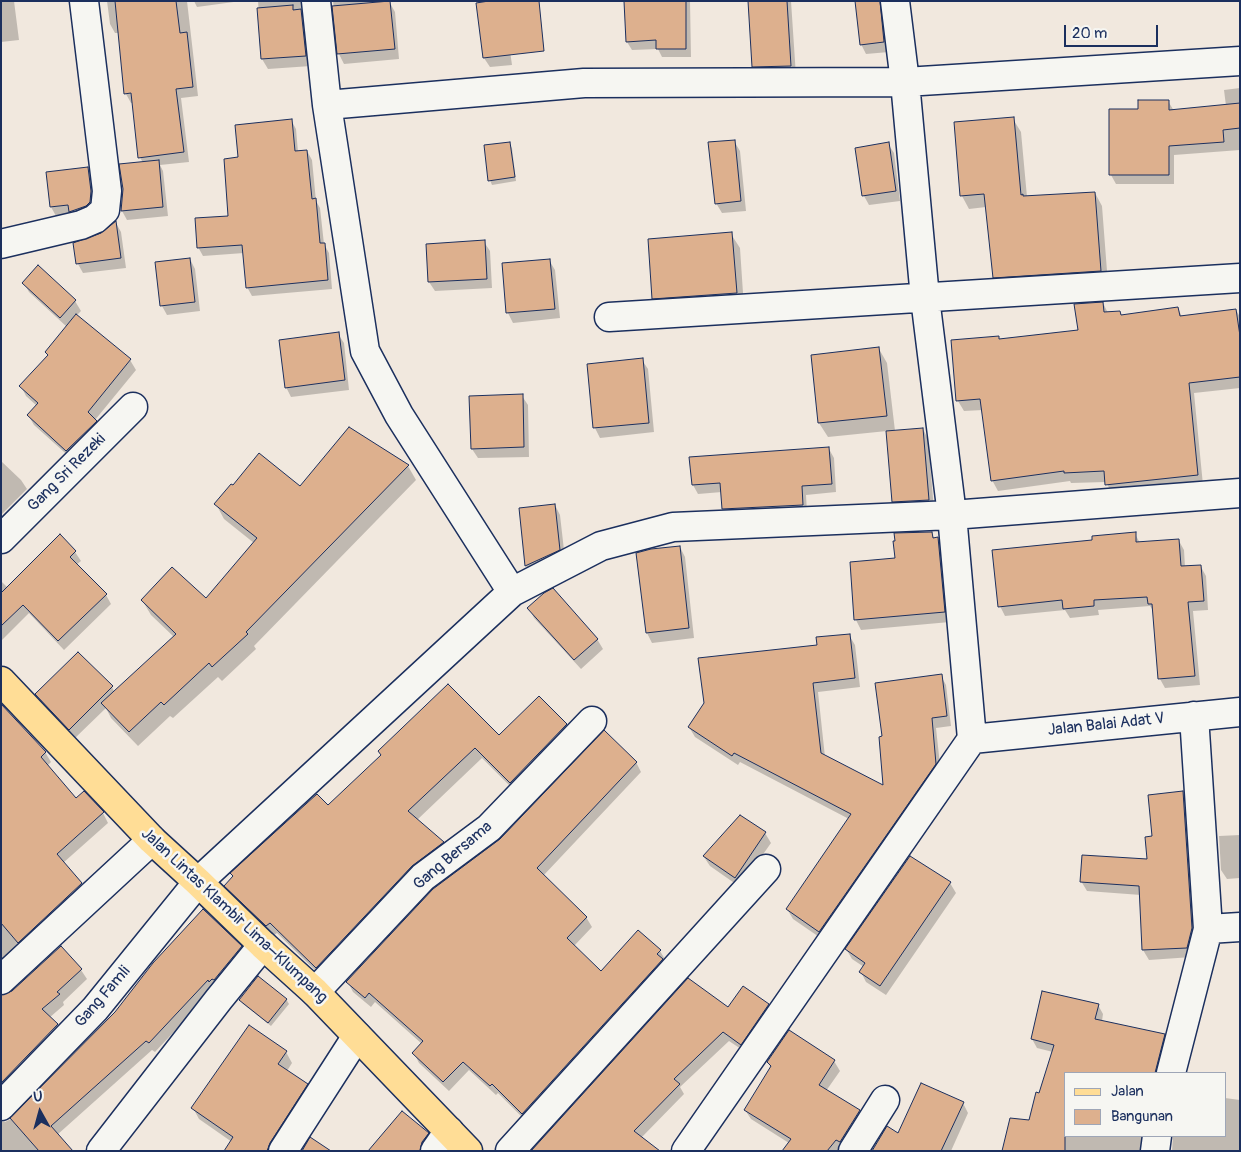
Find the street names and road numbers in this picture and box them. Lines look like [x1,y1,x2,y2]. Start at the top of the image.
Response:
street label: Gang Sri Rezeki [24,430,110,516]
street label: Jalan Balai Adat V [1047,709,1165,741]
street label: Gang Bersama [410,817,496,895]
street label: Jalan Lintas Klambir Lima–Klumpang [137,824,331,1008]
street label: Gang Famli [71,962,135,1032]

